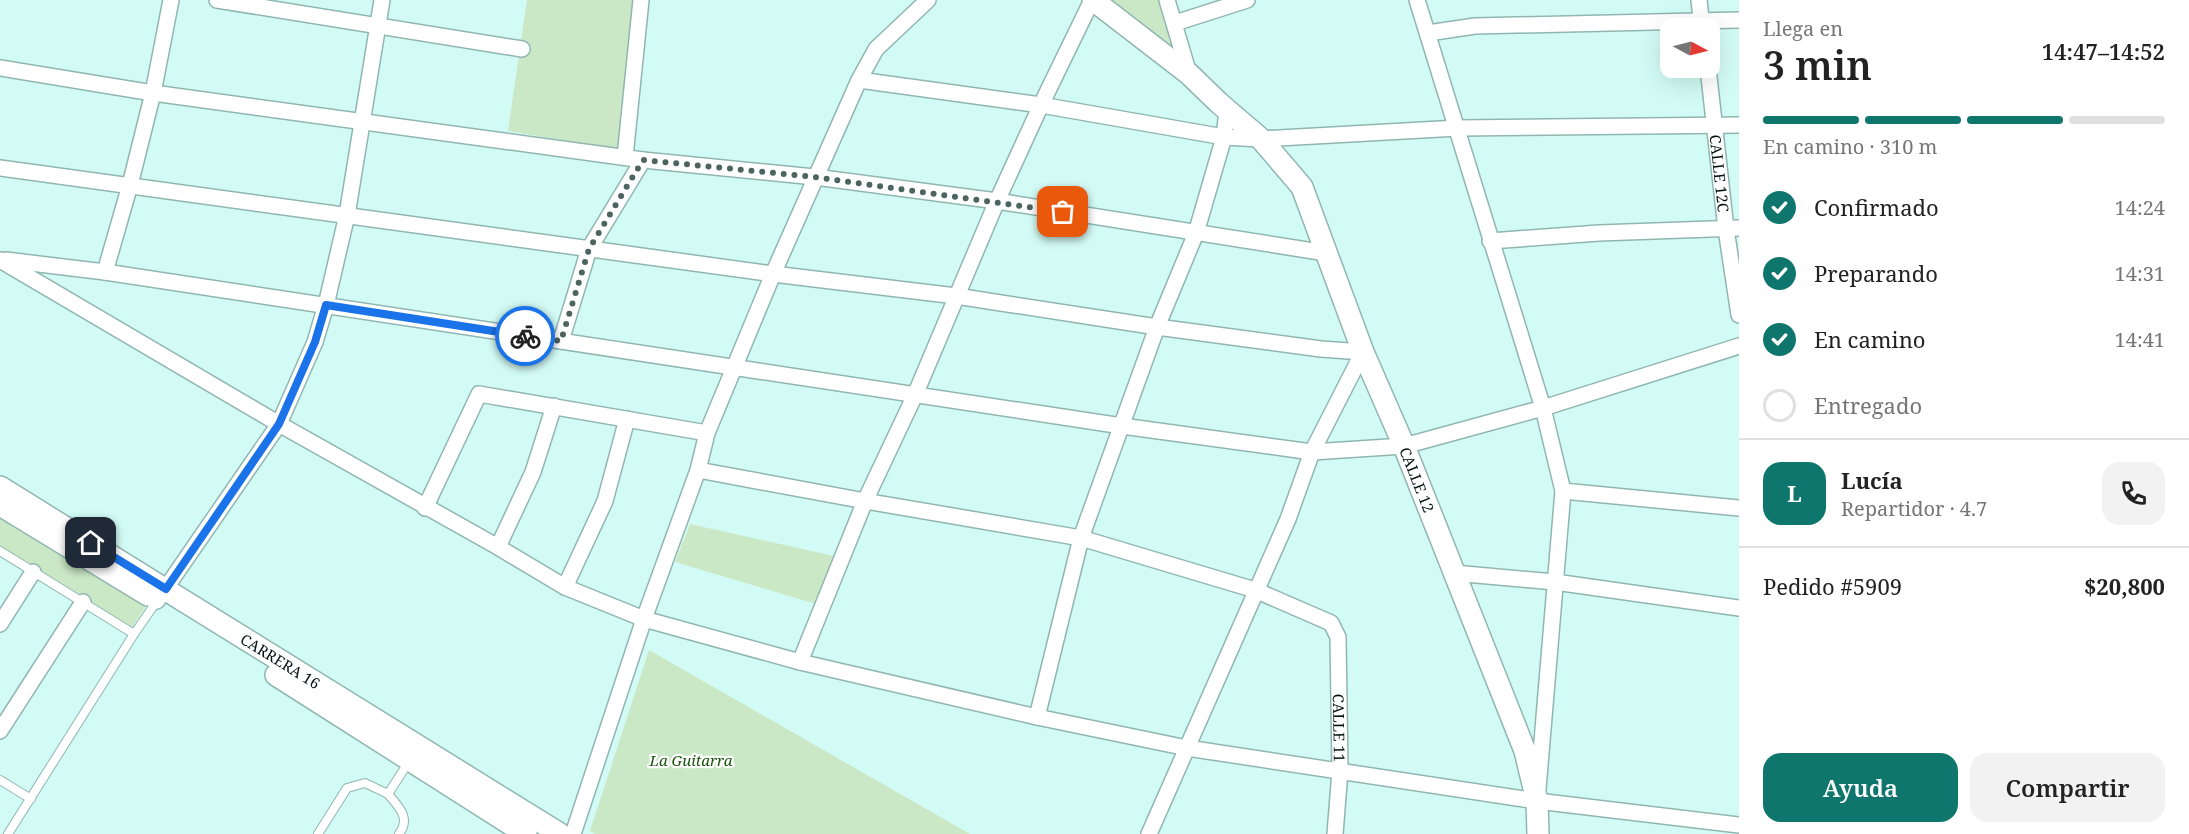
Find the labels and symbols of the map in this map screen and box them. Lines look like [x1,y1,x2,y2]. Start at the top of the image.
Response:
north arrow [1660,18,1720,78]
street label: CALLE 12C [1706,134,1734,213]
pin [1037,186,1088,237]
courier [495,306,555,366]
street label: CALLE 12 [1395,444,1439,515]
pin [65,517,116,568]
street label: CARRERA 16 [237,629,324,693]
street label: CALLE 11 [1329,693,1350,762]
park label: La Guitarra [649,750,733,770]

